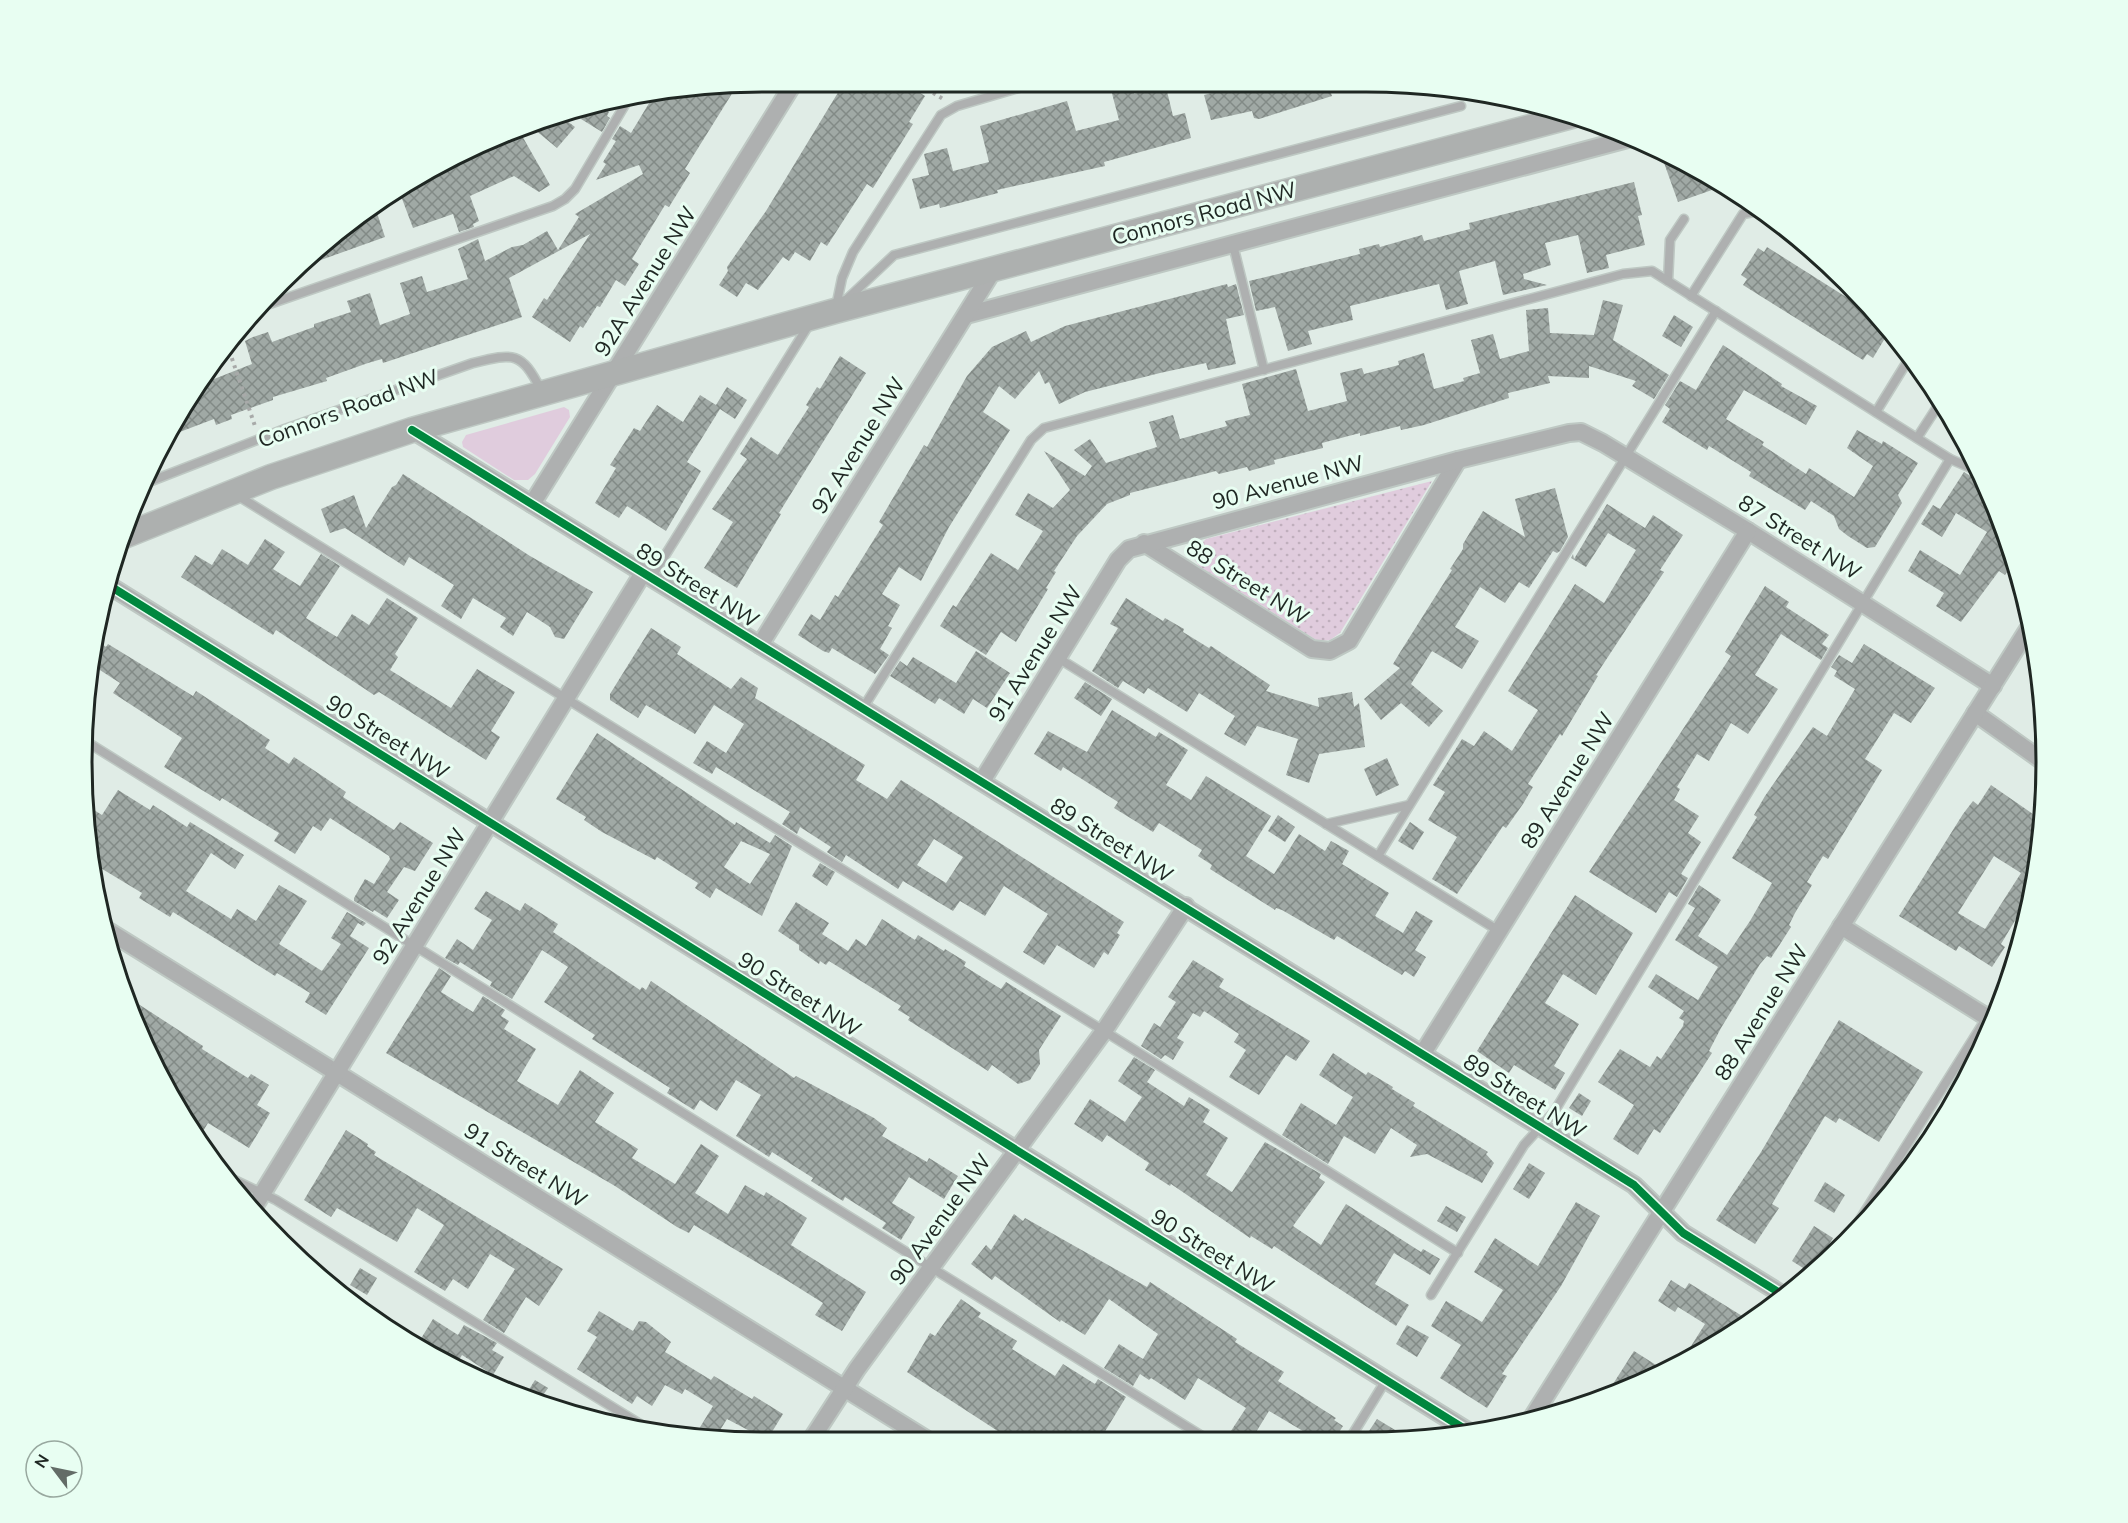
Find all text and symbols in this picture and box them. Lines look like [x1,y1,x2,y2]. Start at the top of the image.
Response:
street label: Connors Road NW [1108,175,1300,251]
street label: 92A Avenue NW [588,201,702,361]
street label: Connors Road NW [254,362,442,454]
street label: 92 Avenue NW [805,372,911,518]
street label: 90 Avenue NW [1209,448,1367,516]
street label: 87 Street NW [1733,488,1867,586]
street label: 88 Street NW [1181,533,1315,631]
street label: 89 Street NW [631,536,765,634]
street label: 91 Avenue NW [982,580,1088,726]
street label: 90 Street NW [321,688,455,786]
street label: 89 Avenue NW [1514,707,1620,853]
street label: 89 Street NW [1045,791,1179,889]
street label: 92 Avenue NW [366,823,472,969]
street label: 88 Avenue NW [1708,939,1814,1085]
street label: 90 Street NW [733,945,867,1043]
street label: 89 Street NW [1458,1047,1592,1145]
street label: 91 Street NW [459,1116,593,1214]
street label: 90 Avenue NW [883,1148,997,1290]
street label: 90 Street NW [1146,1202,1280,1300]
north arrow [24,1439,84,1499]
text: N [30,1451,53,1471]

